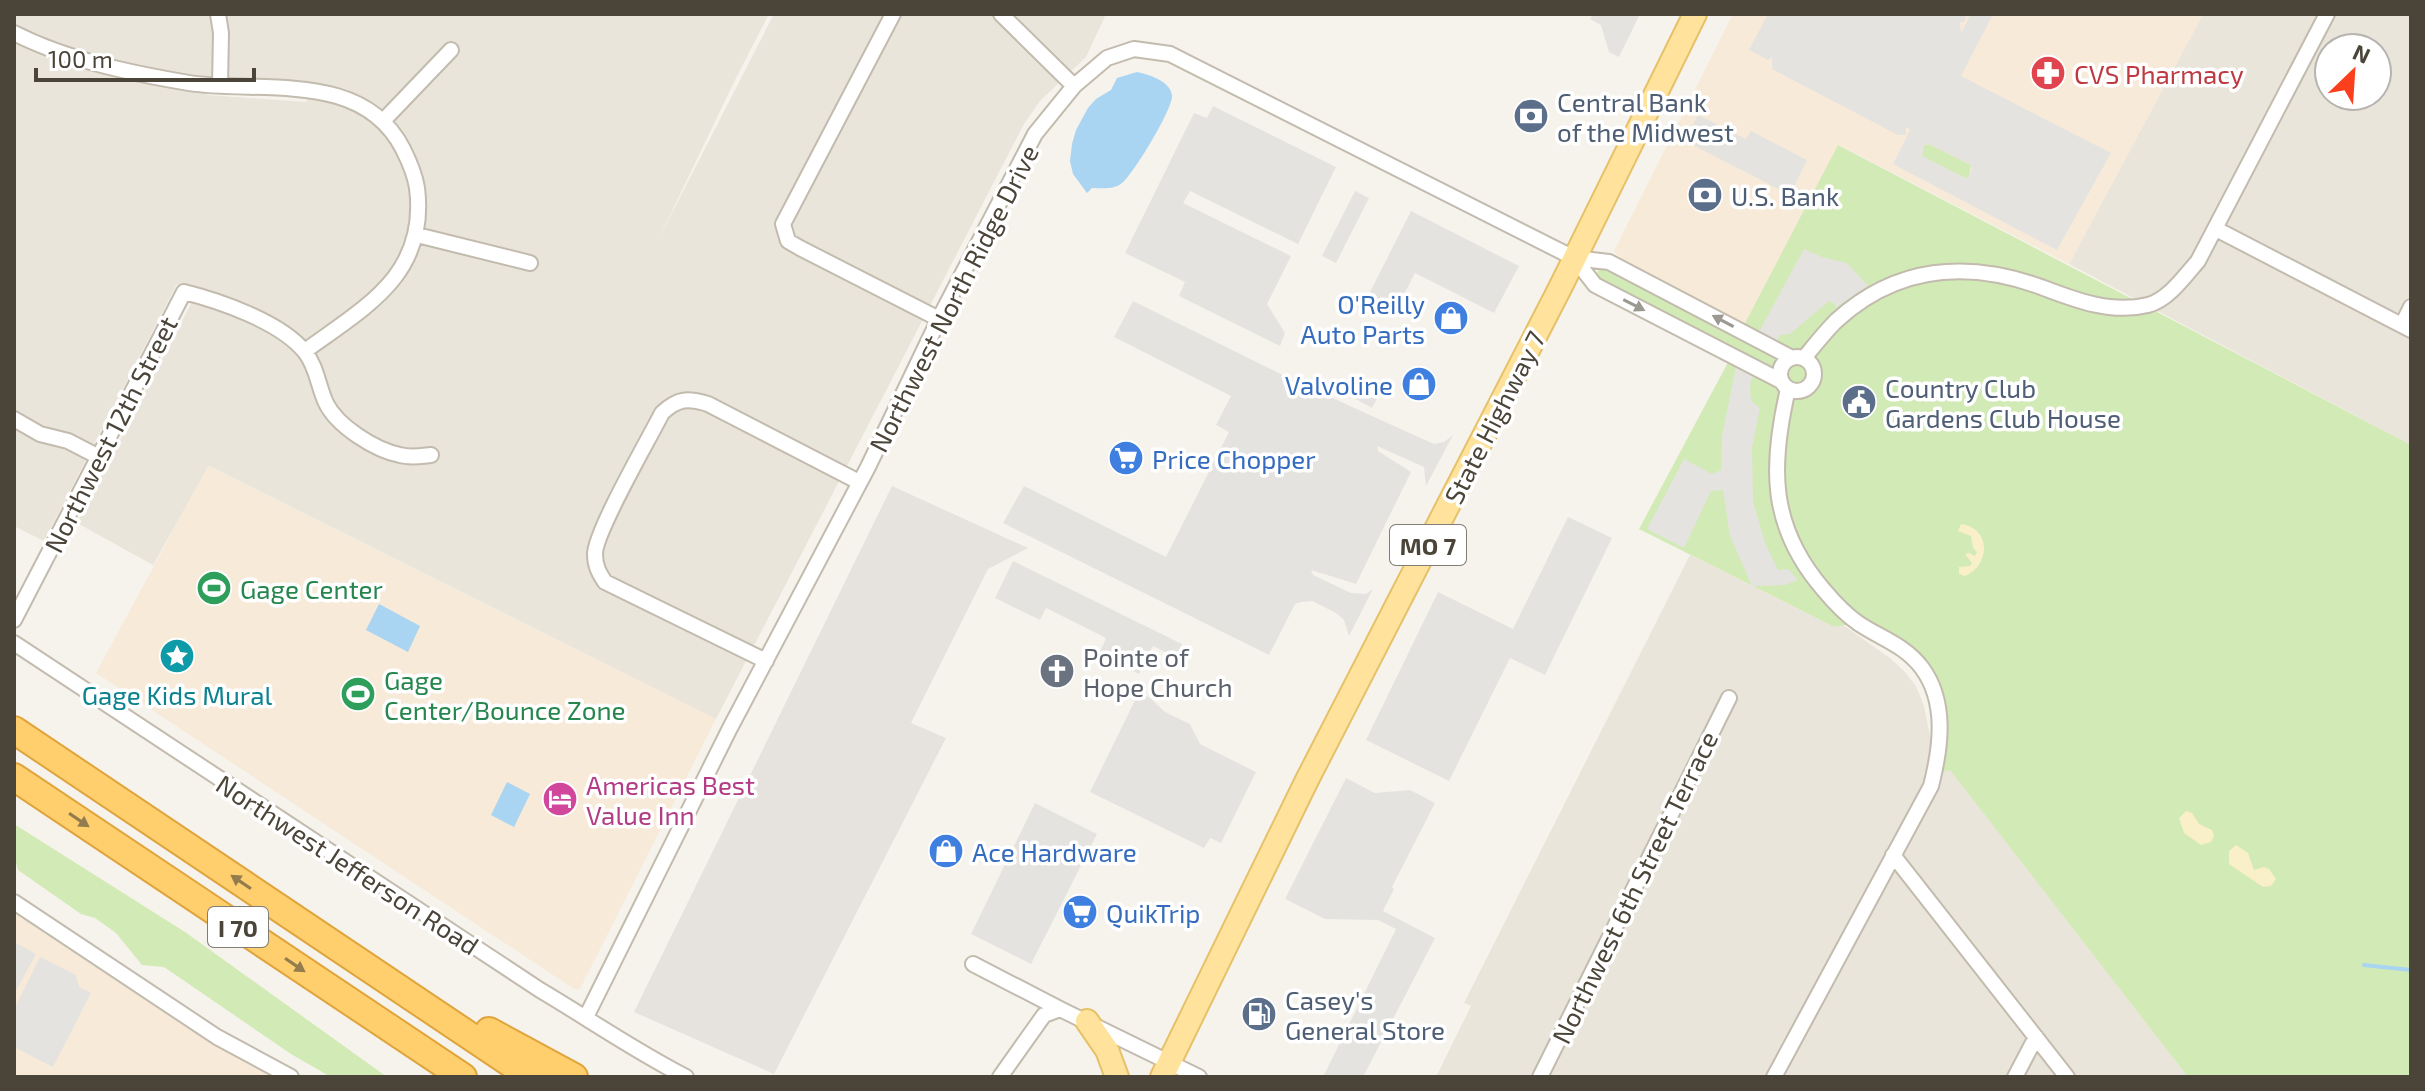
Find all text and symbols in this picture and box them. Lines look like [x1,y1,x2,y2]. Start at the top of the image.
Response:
scale bar [36,32,254,82]
north arrow [2313,32,2393,112]
text: N [2349,38,2375,68]
text: 100 m [48,44,113,73]
pharmacy icon: CVS Pharmacy [2029,54,2067,92]
place label: CVS Pharmacy [2074,58,2244,89]
place label: Central Bank of the Midwest [1557,86,1734,147]
bank icon: Central Bank of the Midwest [1512,97,1550,135]
street label: Northwest North Ridge Drive [862,139,1044,457]
bank icon: U.S. Bank [1686,176,1724,214]
place label: U.S. Bank [1731,180,1839,211]
place label: O'Reilly Auto Parts [1300,288,1425,349]
one-way arrow [1622,298,1645,312]
shop icon: O'Reilly Auto Parts [1432,299,1470,337]
street label: Northwest 12th Street [37,311,183,557]
one-way arrow [1712,315,1734,329]
street label: State Highway 7 [1437,325,1551,509]
shop icon: Valvoline [1400,365,1438,403]
place label: Valvoline [1285,369,1393,400]
place label: Country Club Gardens Club House [1885,372,2121,433]
public building icon: Country Club Gardens Club House [1840,383,1878,421]
supermarket icon: Price Chopper [1107,439,1145,477]
place label: Price Chopper [1152,443,1316,474]
road number: MO 7 [1390,525,1466,565]
sports icon: Gage Center [195,569,233,607]
place label: Gage Center [240,573,383,604]
place icon: Gage Kids Mural [158,637,196,675]
place label: Pointe of Hope Church [1083,641,1233,702]
church icon: Pointe of Hope Church [1038,652,1076,690]
place label: Gage Center/Bounce Zone [384,664,626,725]
sports icon: Gage Center/Bounce Zone [339,675,377,713]
place label: Gage Kids Mural [82,679,273,710]
street label: Northwest 6th Street Terrace [1545,726,1723,1048]
street label: Northwest Jefferson Road [211,768,485,960]
place label: Americas Best Value Inn [586,769,755,830]
hotel icon: Americas Best Value Inn [541,780,579,818]
one-way arrow [68,813,89,828]
shop icon: Ace Hardware [927,832,965,870]
place label: Ace Hardware [972,836,1137,867]
one-way arrow [231,875,252,890]
supermarket icon: QuikTrip [1061,893,1099,931]
place label: QuikTrip [1106,897,1200,928]
road number: I 70 [208,907,268,947]
one-way arrow [284,957,306,972]
place label: Casey's General Store [1285,984,1445,1045]
fuel station icon: Casey's General Store [1240,995,1278,1033]

